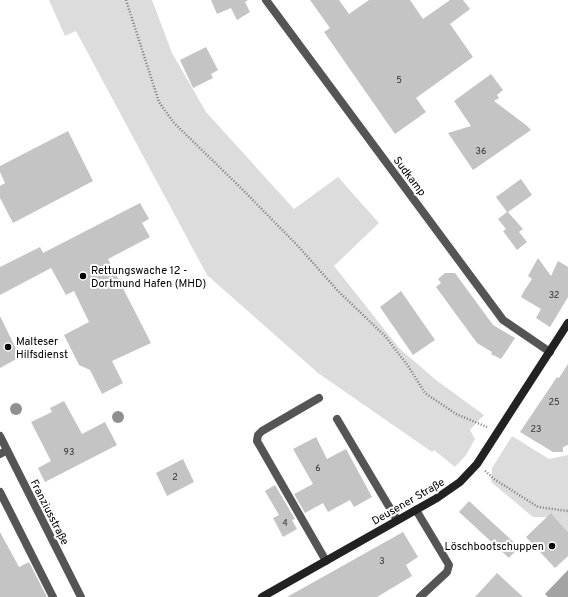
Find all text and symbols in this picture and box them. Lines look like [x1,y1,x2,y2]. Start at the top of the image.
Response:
house number: 5 [396,75,402,86]
house number: 36 [476,146,486,157]
street label: Sudkamp [390,154,429,199]
place label: Rettungswache 12 - Dortmund Hafen (MHD) [91,264,206,291]
marker: Rettungswache 12 - Dortmund Hafen (MHD) [78,271,88,281]
house number: 32 [549,290,559,301]
place label: Malteser Hilfsdienst [16,335,68,362]
marker: Malteser Hilfsdienst [3,342,13,352]
house number: 25 [548,397,560,408]
house number: 23 [531,424,541,435]
house number: 93 [64,447,74,458]
house number: 6 [315,463,321,474]
house number: 2 [172,472,178,483]
street label: Deusener Straße [370,475,448,528]
street label: Franziusstraße [27,477,72,548]
house number: 4 [282,518,288,529]
place label: Löschbootschuppen [445,540,544,554]
marker: Löschbootschuppen [547,541,557,551]
house number: 3 [379,556,385,567]

